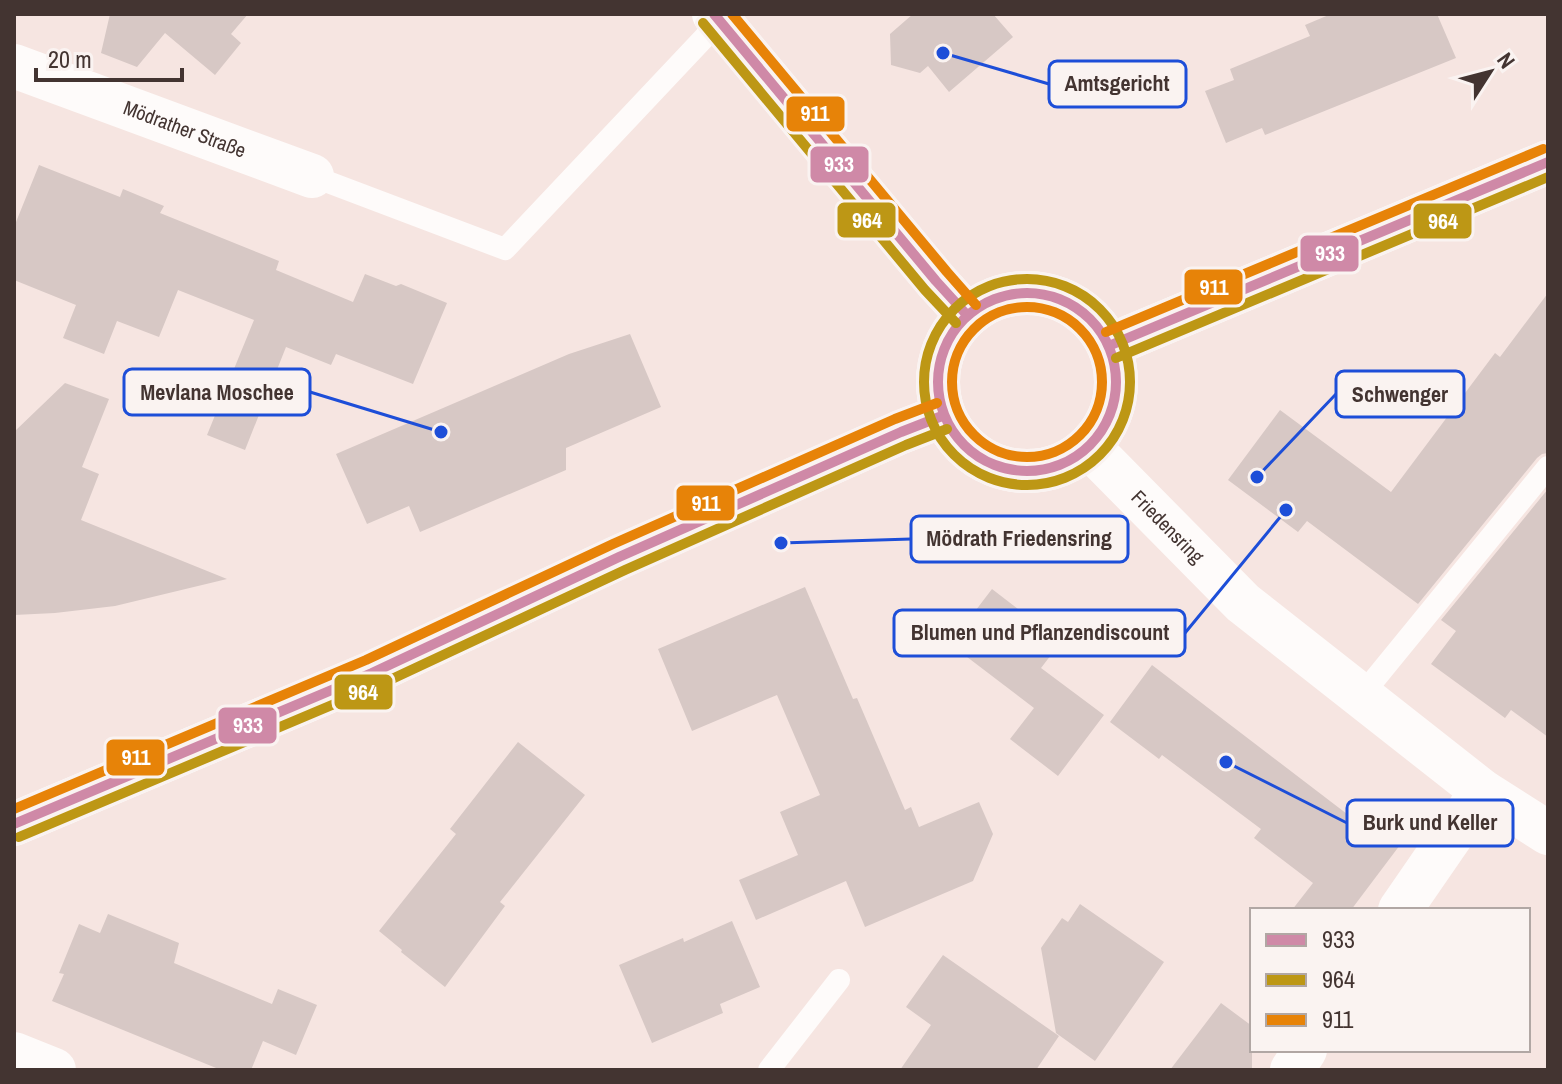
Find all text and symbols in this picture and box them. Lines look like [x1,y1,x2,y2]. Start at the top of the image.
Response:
scale bar [36,32,182,82]
north arrow [1450,32,1530,112]
text: 20 m [48,43,92,75]
text: N [1490,46,1522,74]
callout: Amtsgericht [1049,61,1186,107]
text: Amtsgericht [1064,68,1170,98]
street label: Mödrather Straße [120,94,250,163]
line badge: 911 [785,95,846,133]
text: 911 [800,98,831,128]
line badge: 933 [809,145,870,184]
text: 933 [824,149,854,179]
line badge: 964 [836,201,897,239]
line badge: 964 [1412,202,1473,240]
text: 964 [852,205,882,235]
text: 964 [1428,206,1458,236]
line badge: 933 [1299,234,1360,273]
text: 933 [1315,238,1345,268]
line badge: 911 [1183,268,1244,306]
text: 911 [1199,272,1230,302]
callout: Mevlana Moschee [124,369,310,415]
callout: Schwenger [1336,371,1464,417]
text: Mevlana Moschee [140,377,294,407]
text: Schwenger [1352,379,1448,409]
line badge: 911 [675,484,736,522]
street label: Friedensring [1126,484,1210,569]
text: 911 [691,488,722,518]
callout: Mödrath Friedensring [911,516,1128,562]
text: Mödrath Friedensring [926,523,1112,553]
callout: Blumen und Pflanzendiscount [894,610,1185,656]
text: Blumen und Pflanzendiscount [911,617,1169,647]
line badge: 964 [333,673,394,711]
text: 964 [348,677,378,707]
line badge: 933 [217,706,278,745]
text: 933 [233,710,263,740]
line badge: 911 [105,738,166,777]
text: 911 [121,742,152,772]
callout: Burk und Keller [1347,800,1513,846]
text: Burk und Keller [1363,807,1497,837]
legend [1250,908,1530,1052]
text: 933 [1322,923,1355,955]
text: 964 [1322,963,1355,995]
text: 911 [1322,1003,1353,1035]

